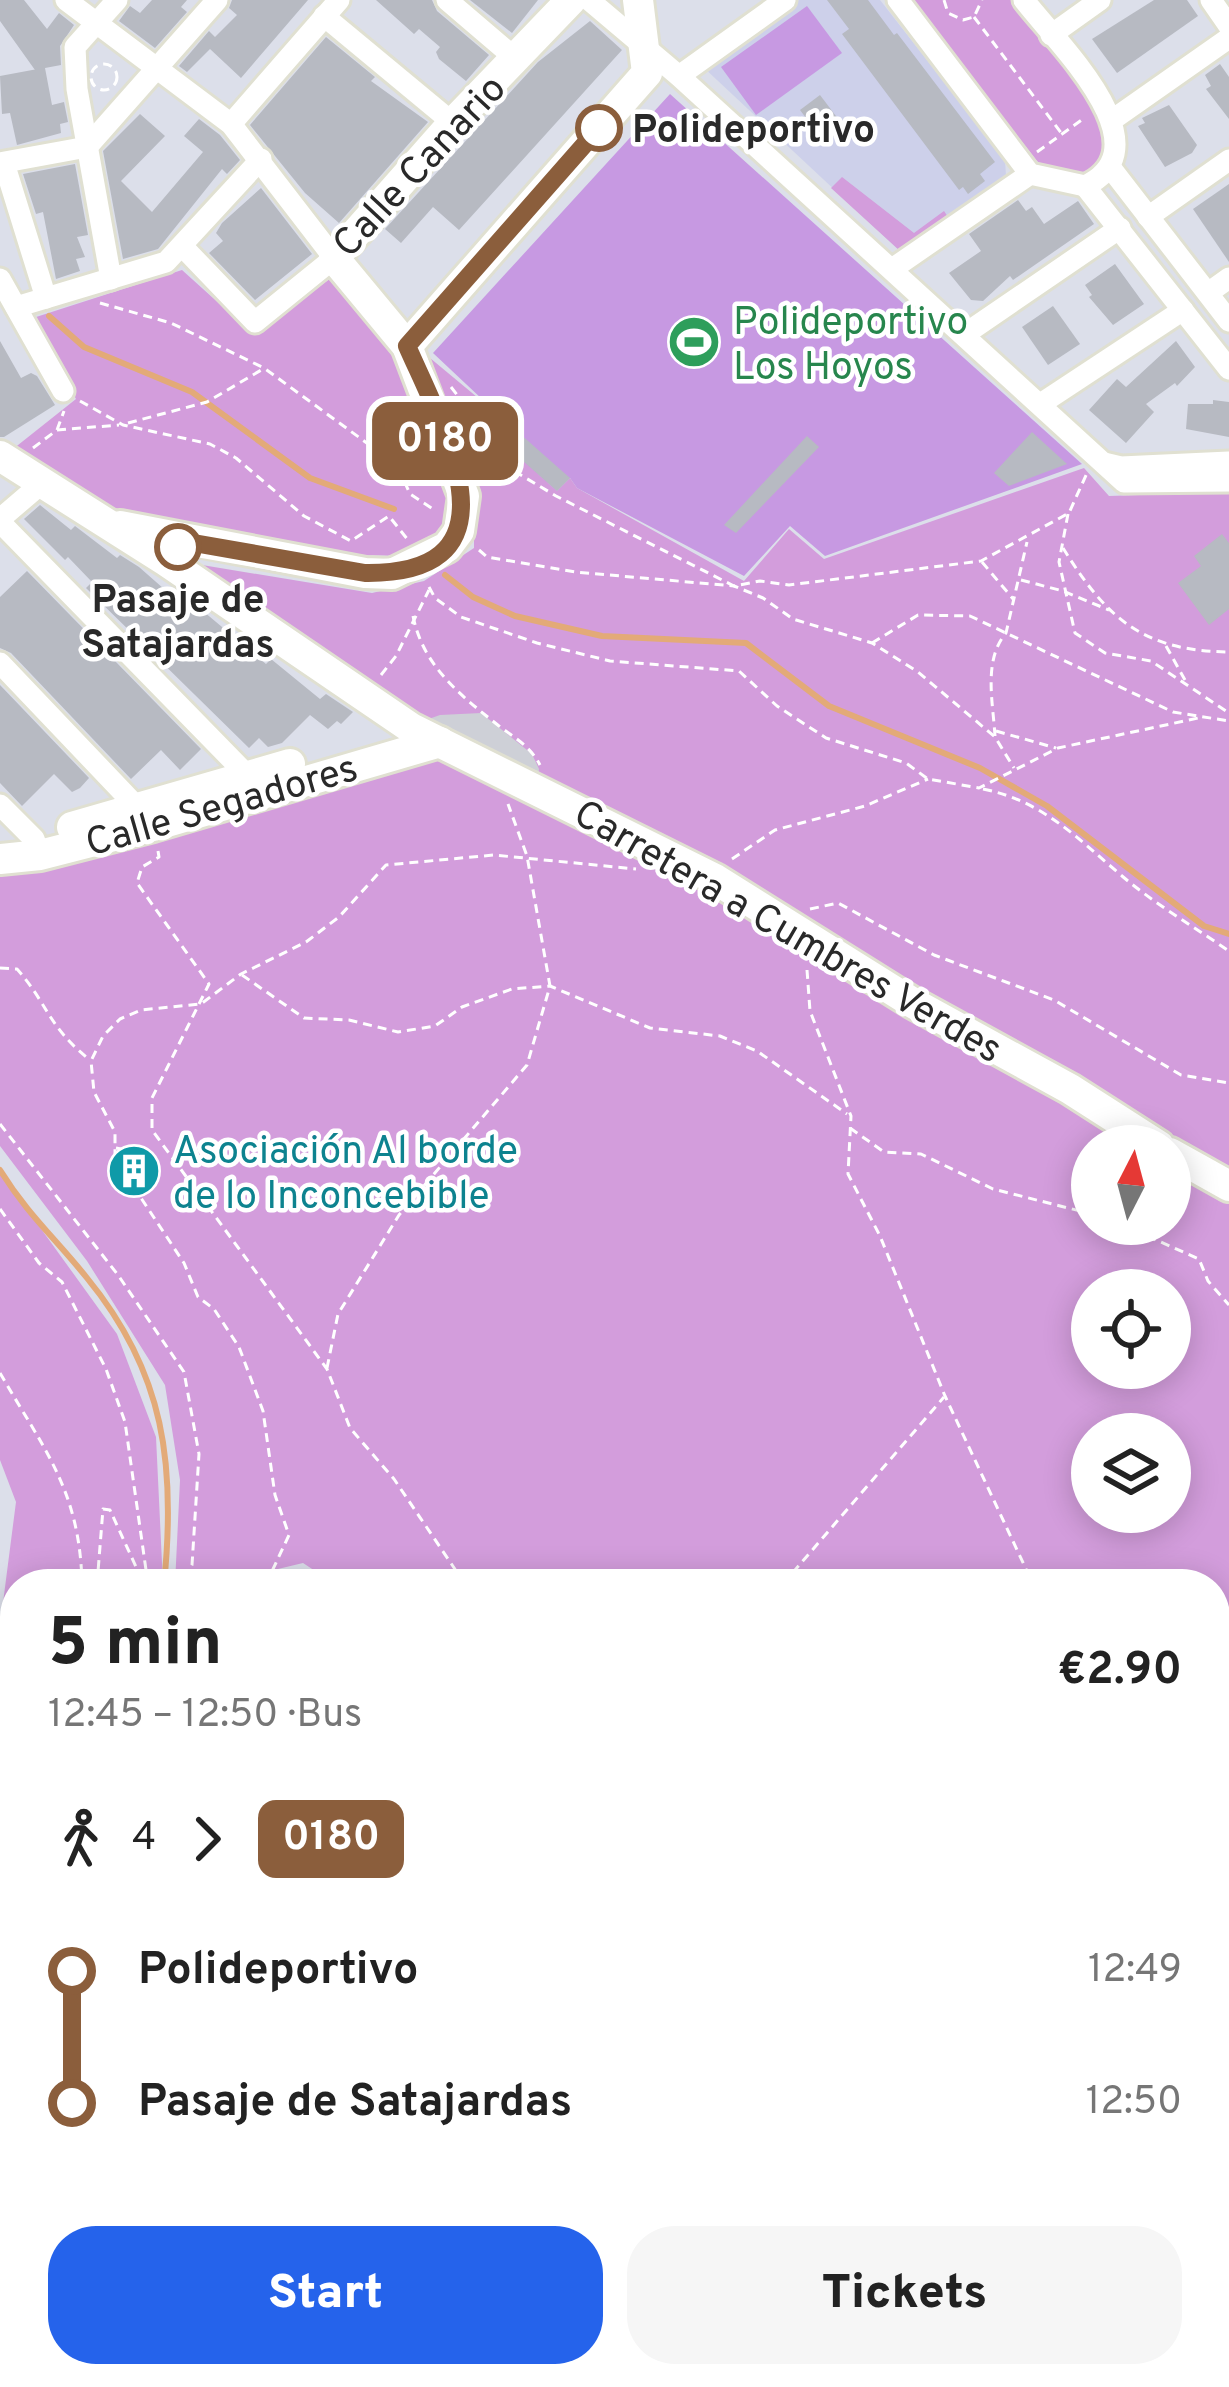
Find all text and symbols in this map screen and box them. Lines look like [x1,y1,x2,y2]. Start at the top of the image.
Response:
street label: Calle Canario [324,66,518,270]
marker: Polideportivo [577,106,621,150]
place label: Polideportivo [632,108,875,157]
place label: Polideportivo Los Hoyos [733,300,968,394]
sports icon: Polideportivo Los Hoyos [666,314,722,370]
line badge: 0180 [361,402,529,480]
text: 0180 [396,414,494,467]
marker: Pasaje de Satajardas [156,525,200,569]
place label: Pasaje de Satajardas [81,578,275,672]
street label: Calle Segadores [81,746,364,871]
street label: Carretera a Cumbres Verdes [564,791,1010,1077]
north arrow [1071,1125,1191,1245]
map controls [1071,1125,1191,1533]
place label: Asociación Al borde de lo Inconcebible [173,1129,518,1223]
building icon: Asociación Al borde de lo Inconcebible [106,1143,162,1199]
button: locate [1071,1269,1191,1389]
button: layers [1071,1413,1191,1533]
text: 5 min [48,1605,222,1688]
text: €2.90 [1058,1643,1182,1700]
text: 12:45 – 12:50 · Bus [48,1692,362,1741]
icon: walk [48,1806,114,1872]
icon: forward [174,1806,240,1872]
text: 0180 [282,1812,380,1865]
text: 4 [132,1815,156,1864]
text: Polideportivo [138,1943,419,2000]
text: 12:49 [1088,1947,1182,1996]
text: Pasaje de Satajardas [138,2075,572,2132]
text: 12:50 [1086,2079,1182,2128]
button: Start [48,2226,603,2364]
button: Tickets [627,2226,1182,2364]

